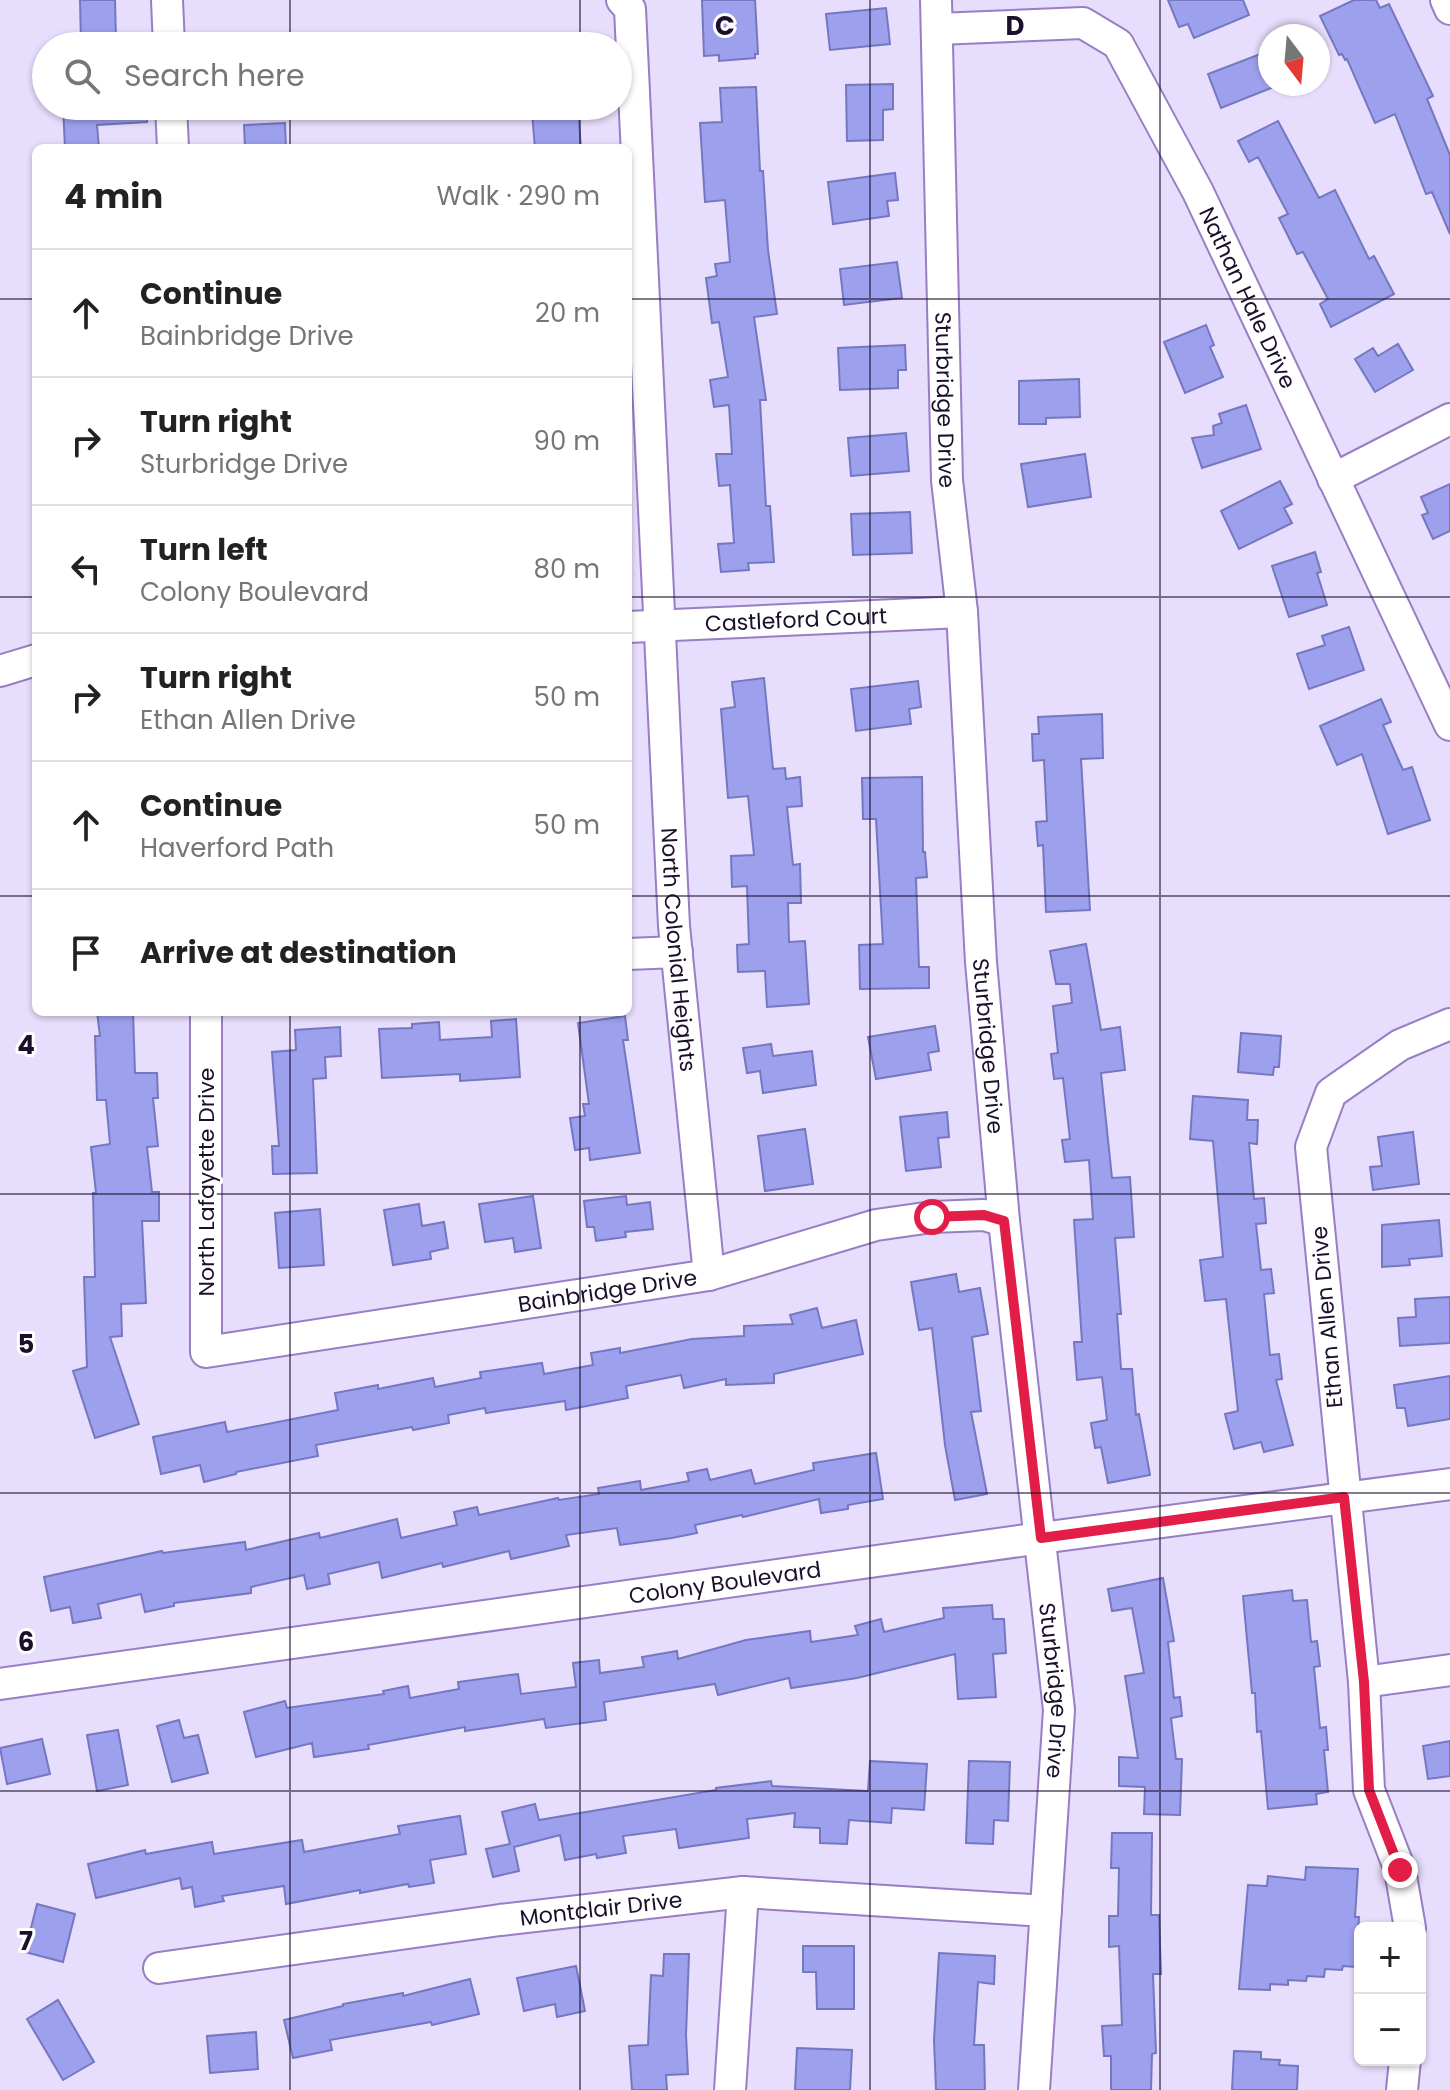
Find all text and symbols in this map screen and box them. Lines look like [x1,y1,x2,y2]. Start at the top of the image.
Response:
text: C [715,8,735,44]
text: D [1006,8,1025,44]
north arrow [1258,24,1330,96]
search box [32,32,632,120]
icon: search [60,54,104,98]
text: Search here [124,54,305,97]
text: 4 min [64,172,163,220]
text: Walk · 290 m [436,178,600,214]
street label: Nathan Hale Drive [1192,202,1304,394]
text: Continue [140,272,282,315]
icon: ahead [64,291,108,335]
text: 20 m [535,295,600,331]
street label: Sturbridge Drive [928,311,963,490]
text: Bainbridge Drive [140,318,354,354]
text: Turn right [140,400,292,443]
icon: right [64,419,108,463]
text: 90 m [534,423,600,459]
text: Sturbridge Drive [140,446,348,482]
text: Turn left [140,528,268,571]
icon: left [64,547,108,591]
text: 80 m [534,551,600,587]
text: Colony Boulevard [140,574,369,610]
street label: Castleford Court [704,600,888,639]
text: Turn right [140,656,292,699]
icon: right [64,675,108,719]
text: 50 m [534,679,600,715]
text: Ethan Allen Drive [140,702,356,738]
text: Continue [140,784,282,827]
icon: ahead [64,803,108,847]
text: 50 m [534,807,600,843]
street label: North Colonial Heights [654,827,704,1073]
text: Haverford Path [140,830,334,866]
icon: arrive [64,931,108,975]
text: Arrive at destination [140,931,457,974]
street label: Sturbridge Drive [965,957,1012,1135]
text: 4 [17,1027,35,1063]
street label: North Lafayette Drive [191,1068,222,1296]
route start [914,1199,950,1235]
street label: Ethan Allen Drive [1304,1225,1350,1409]
street label: Bainbridge Drive [516,1262,699,1320]
text: 5 [18,1326,34,1362]
street label: Colony Boulevard [627,1554,823,1611]
street label: Sturbridge Drive [1032,1601,1075,1779]
text: 6 [18,1624,34,1660]
route end [1382,1852,1418,1888]
street label: Montclair Drive [518,1884,684,1933]
map controls [1354,1922,1426,2066]
button: + [1354,1922,1426,1994]
text: 7 [19,1923,33,1959]
button: − [1354,1994,1426,2066]

